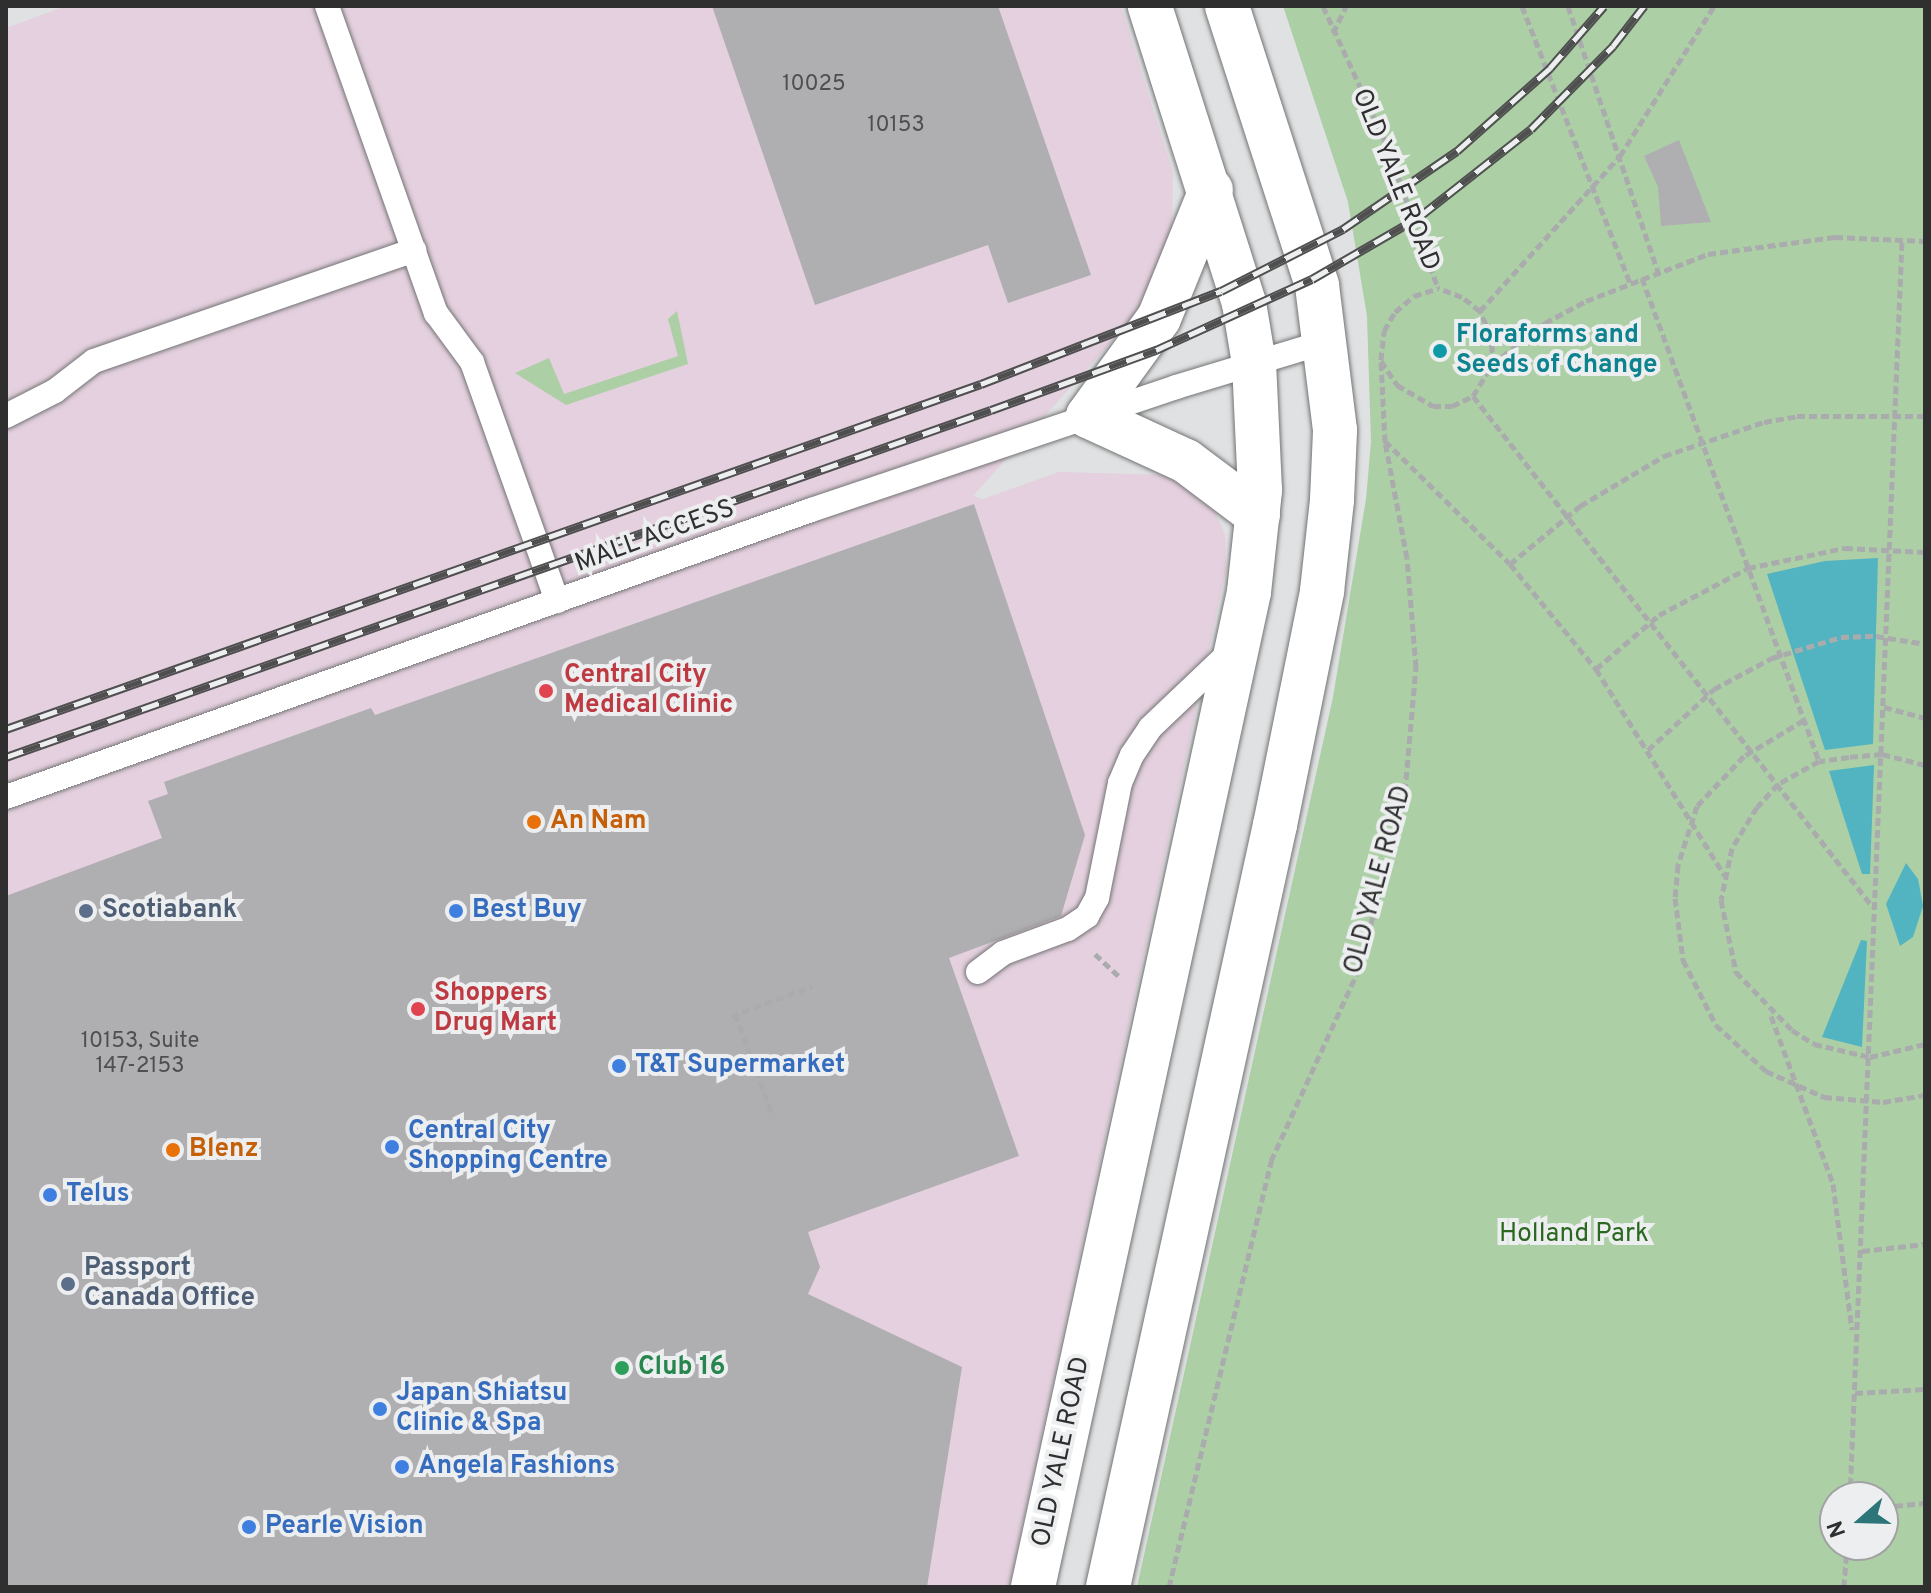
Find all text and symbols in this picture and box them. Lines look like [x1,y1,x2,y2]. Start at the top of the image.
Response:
house number: 10025 [782,72,846,98]
street label: OLD YALE ROAD [1344,84,1446,276]
house number: 10153 [867,113,925,139]
place label: Floraforms and Seeds of Change [1456,320,1658,382]
marker: Floraforms and Seeds of Change [1431,342,1449,360]
street label: MALL ACCESS [570,493,740,581]
place label: Central City Medical Clinic [564,660,733,722]
marker: Central City Medical Clinic [535,680,557,702]
street label: OLD YALE ROAD [1339,782,1419,978]
place label: An Nam [550,806,647,838]
marker: An Nam [525,813,543,831]
place label: Scotiabank [102,895,237,927]
place label: Best Buy [472,895,582,927]
marker: Scotiabank [77,902,95,920]
marker: Best Buy [447,902,465,920]
place label: Shoppers Drug Mart [434,978,557,1040]
marker: Shoppers Drug Mart [409,1000,427,1018]
house number: 10153, Suite 147-2153 [81,1028,199,1080]
place label: T&T Supermarket [635,1050,845,1082]
marker: T&T Supermarket [610,1057,628,1075]
place label: Central City Shopping Centre [408,1116,608,1178]
place label: Blenz [189,1134,259,1166]
marker: Central City Shopping Centre [383,1138,401,1156]
marker: Blenz [164,1141,182,1159]
place label: Telus [66,1179,130,1211]
marker: Telus [41,1186,59,1204]
park label: Holland Park [1499,1219,1649,1251]
place label: Passport Canada Office [84,1253,255,1314]
marker: Passport Canada Office [59,1275,77,1293]
place label: Club 16 [638,1352,725,1384]
street label: OLD YALE ROAD [1026,1353,1098,1551]
marker: Club 16 [613,1359,631,1377]
place label: Japan Shiatsu Clinic & Spa [396,1378,567,1440]
marker: Japan Shiatsu Clinic & Spa [371,1400,389,1418]
place label: Angela Fashions [418,1451,615,1483]
marker: Angela Fashions [393,1458,411,1476]
north arrow [1819,1481,1899,1561]
place label: Pearle Vision [265,1511,425,1543]
text: N [1822,1517,1853,1541]
marker: Pearle Vision [240,1518,258,1536]

